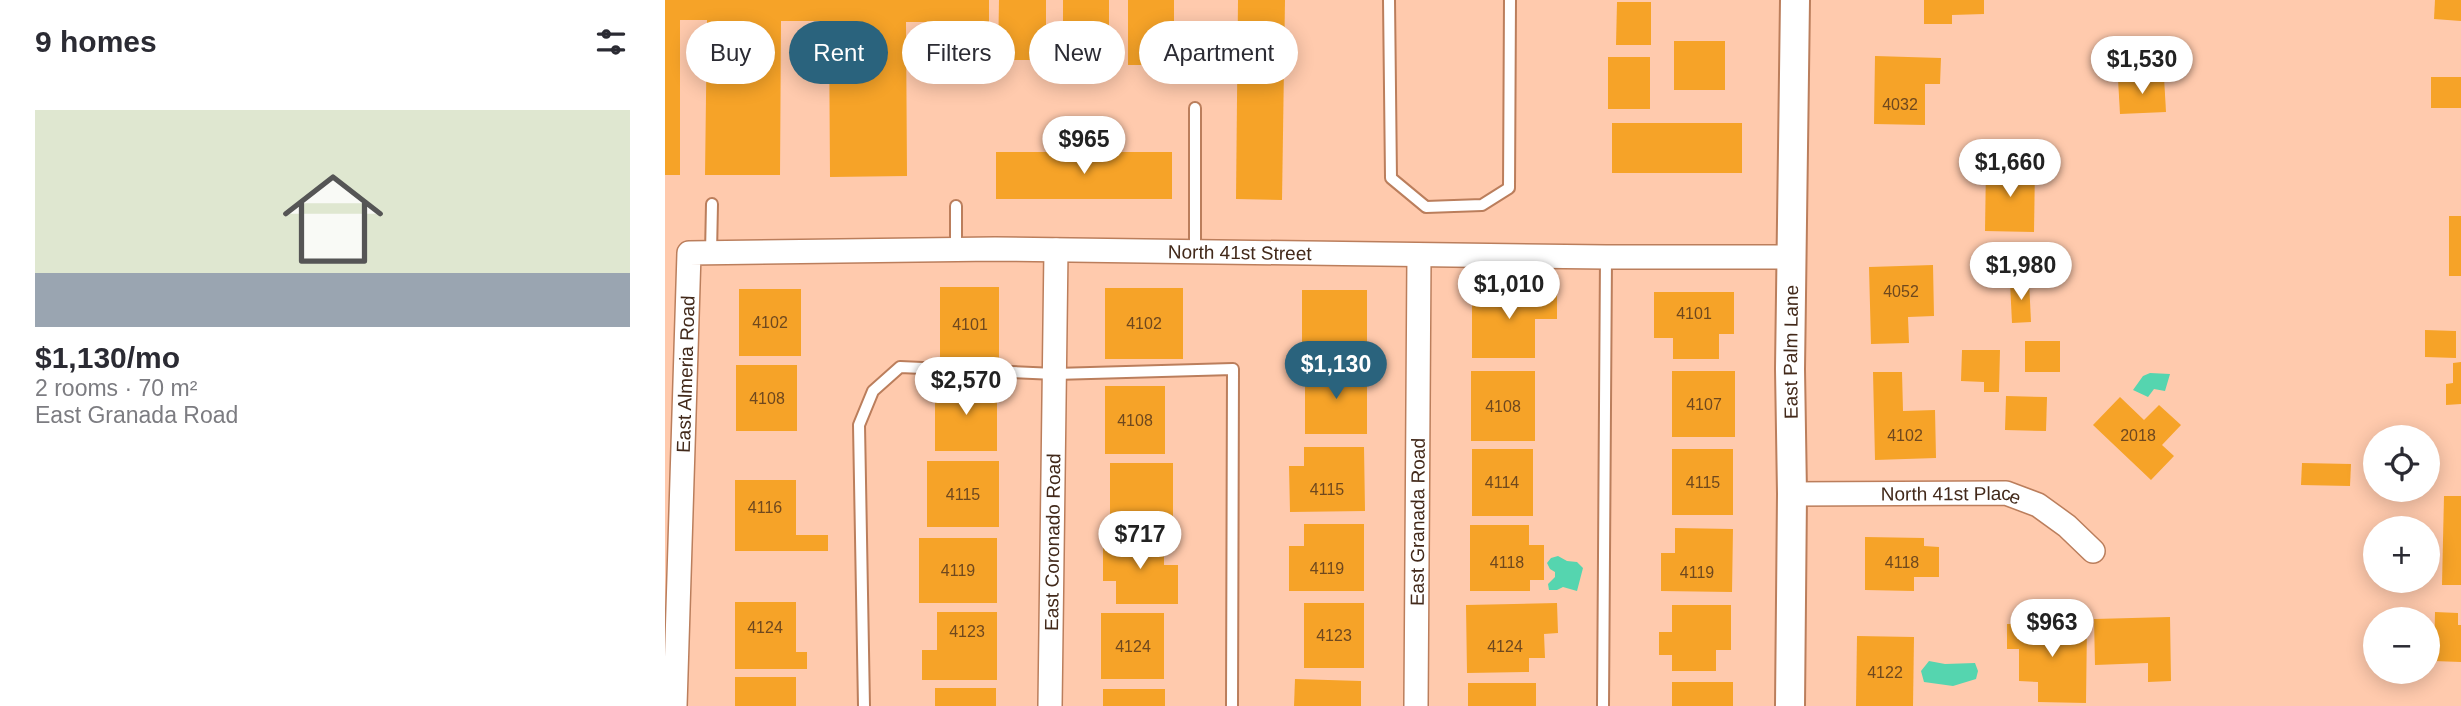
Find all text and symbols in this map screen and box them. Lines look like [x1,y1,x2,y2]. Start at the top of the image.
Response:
chip: Buy [686,21,775,84]
chip: Rent [789,21,888,84]
chip: Filters [902,21,1015,84]
chip: New [1029,21,1125,84]
chip: Apartment [1139,21,1298,84]
icon: filters [592,23,630,61]
text: 9 homes [35,25,157,58]
pin: $1,530 [2085,36,2199,96]
text: $1,530 [2107,46,2177,72]
house number: 4032 [1882,96,1918,113]
pin: $965 [1043,116,1125,176]
text: $965 [1058,126,1110,152]
pin: $1,660 [1953,140,2067,199]
text: $1,660 [1975,149,2045,175]
icon: home [270,156,396,282]
street label: North 41st Street [1168,241,1312,264]
pin: $1,980 [1964,243,2078,302]
text: $1,980 [1986,252,2056,278]
pin: $1,010 [1452,262,1566,321]
text: $1,010 [1474,271,1544,297]
house number: 4052 [1883,283,1919,300]
street label: East Palm Lane [1779,285,1802,419]
street label: East Almeria Road [672,295,698,453]
house number: 4101 [1676,305,1712,322]
house number: 4102 [752,314,788,331]
house number: 4102 [1126,315,1162,332]
house number: 4101 [952,316,988,333]
text: $1,130/mo [35,341,180,374]
pin: $1,130 [1279,342,1393,401]
text: $1,130 [1301,351,1371,377]
pin: $2,570 [909,358,1023,417]
text: $2,570 [931,367,1001,393]
text: 2 rooms · 70 m² [35,375,197,401]
house number: 4108 [749,390,785,407]
house number: 4107 [1686,396,1722,413]
house number: 4108 [1485,398,1521,415]
text: East Granada Road [35,402,238,428]
house number: 4108 [1117,412,1153,429]
map controls [2363,425,2440,684]
button: locate [2363,425,2440,502]
house number: 4102 [1887,427,1923,444]
house number: 2018 [2120,427,2156,444]
street label: East Granada Road [1406,438,1428,606]
street label: East Coronado Road [1040,453,1064,631]
house number: 4114 [1485,474,1519,491]
house number: 4115 [1686,474,1720,491]
house number: 4115 [1310,481,1344,498]
street label: North 41st Place [1881,482,2024,508]
house number: 4115 [946,486,980,503]
house number: 4116 [748,499,782,516]
pin: $717 [1099,512,1181,571]
button: + [2363,516,2440,593]
text: $717 [1114,521,1166,547]
house number: 4118 [1490,554,1524,571]
house number: 4118 [1885,554,1919,571]
house number: 4119 [1310,560,1344,577]
house number: 4119 [941,562,975,579]
house number: 4119 [1680,564,1714,581]
pin: $963 [2011,600,2093,659]
button: − [2363,607,2440,684]
text: $963 [2026,609,2078,635]
house number: 4124 [747,619,783,636]
house number: 4123 [949,623,985,640]
house number: 4123 [1316,627,1352,644]
house number: 4124 [1115,638,1151,655]
house number: 4124 [1487,638,1523,655]
house number: 4122 [1867,664,1903,681]

